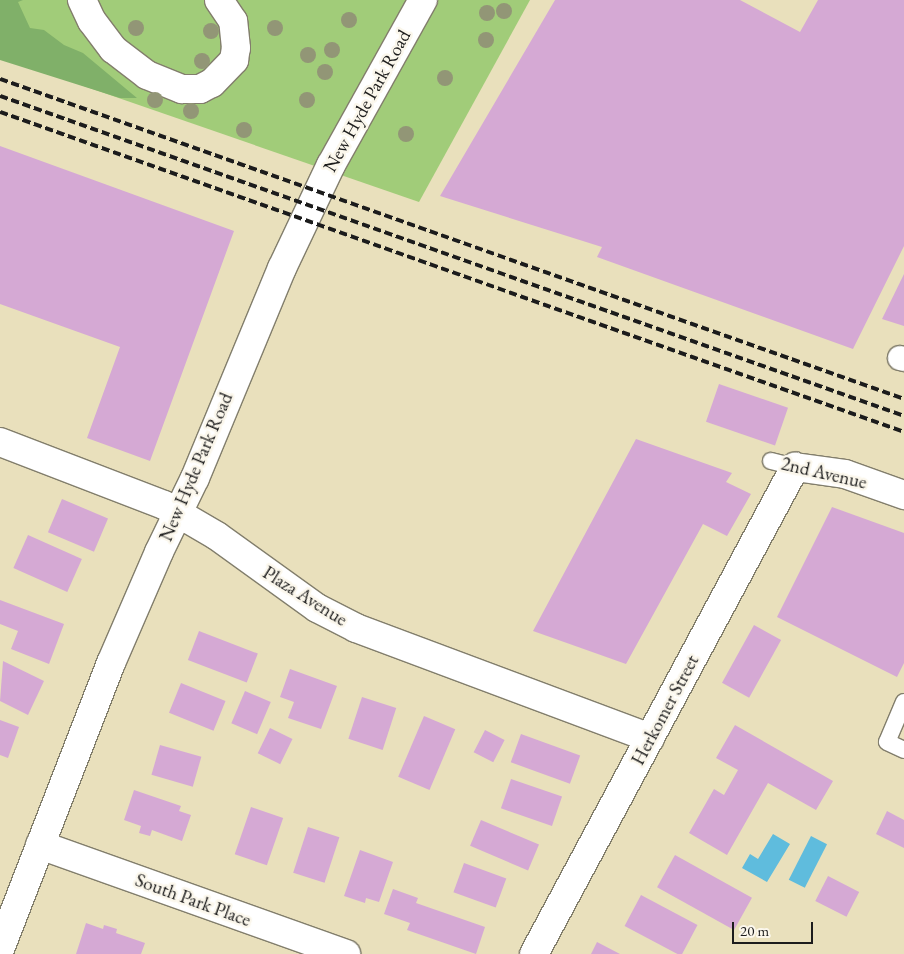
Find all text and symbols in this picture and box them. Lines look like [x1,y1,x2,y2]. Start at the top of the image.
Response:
street label: New Hyde Park Road [318,26,416,176]
street label: New Hyde Park Road [154,389,238,545]
street label: 2nd Avenue [779,452,869,494]
street label: Plaza Avenue [259,561,351,631]
street label: Herkomer Street [626,651,704,769]
street label: South Park Place [132,869,254,931]
scale bar [734,912,815,944]
text: 20 m [740,921,769,940]

